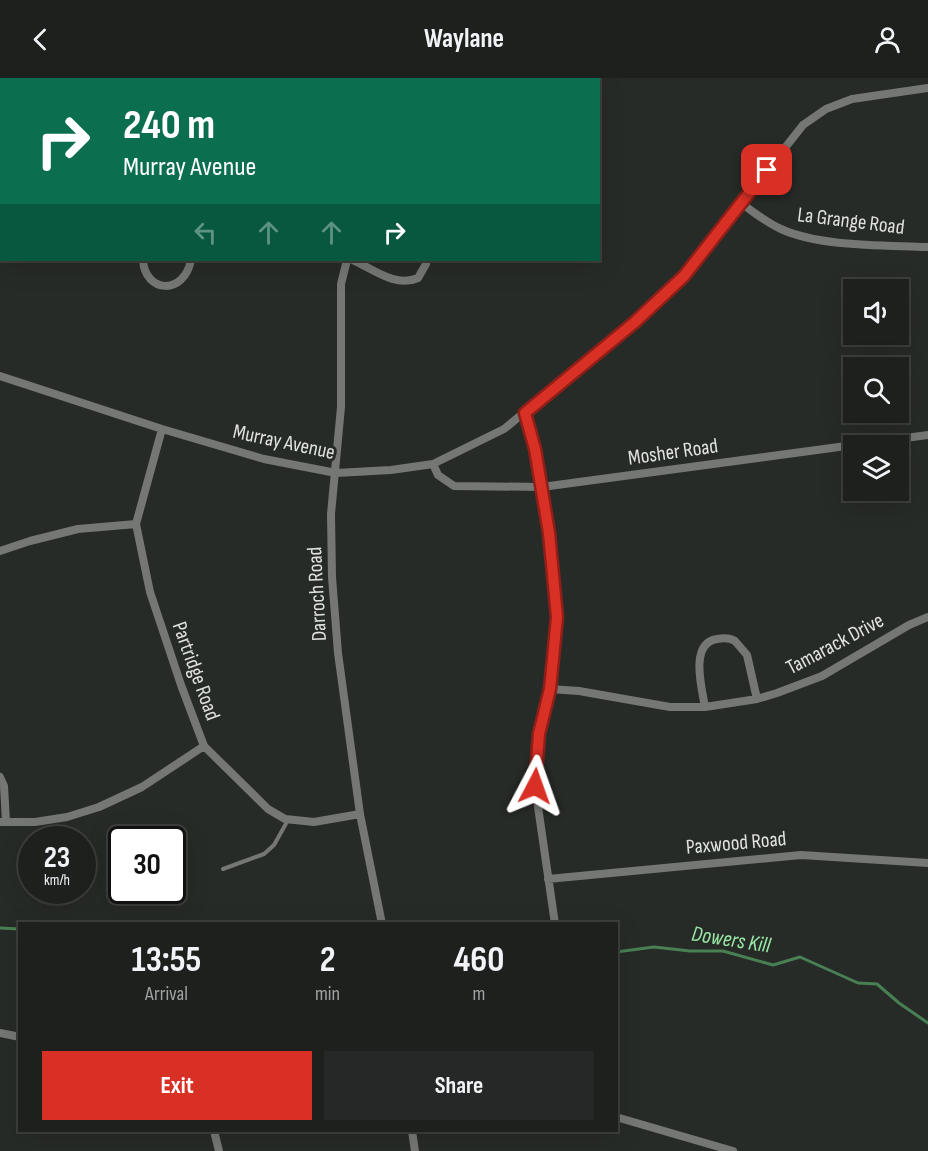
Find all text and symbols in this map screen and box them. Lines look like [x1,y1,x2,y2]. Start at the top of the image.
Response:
icon: back [24,23,57,56]
text: Waylane [424,23,504,55]
icon: person [871,23,904,56]
text: 240 m [123,100,215,151]
icon: right [24,102,102,180]
pin [741,144,792,195]
text: Murray Avenue [123,151,256,183]
icon: arrive [750,153,783,186]
street label: La Grange Road [796,202,906,240]
icon: left [189,216,222,249]
icon: ahead [252,216,285,249]
icon: ahead [315,216,348,249]
icon: right [378,216,411,249]
map controls [843,279,909,501]
button: sound [843,279,909,345]
button: search [843,357,909,423]
street label: Murray Avenue [231,419,337,465]
street label: Mosher Road [626,433,720,471]
button: layers [843,435,909,501]
street label: Darroch Road [302,546,332,642]
street label: Tamarack Drive [782,608,888,680]
street label: Partridge Road [167,618,225,724]
position arrow [503,754,567,818]
speed limit sign: 30 [108,826,186,904]
street label: Paxwood Road [685,826,787,860]
text: 23 [44,840,70,876]
text: km/h [44,871,70,890]
water label: Dowers Kill [690,920,773,960]
text: 13:55 [132,939,201,982]
text: 2 [320,939,335,982]
text: 460 [454,939,504,982]
text: Arrival [145,982,188,1006]
text: min [315,982,340,1006]
text: m [473,982,485,1006]
button: Exit [42,1051,312,1120]
button: Share [324,1051,594,1120]

